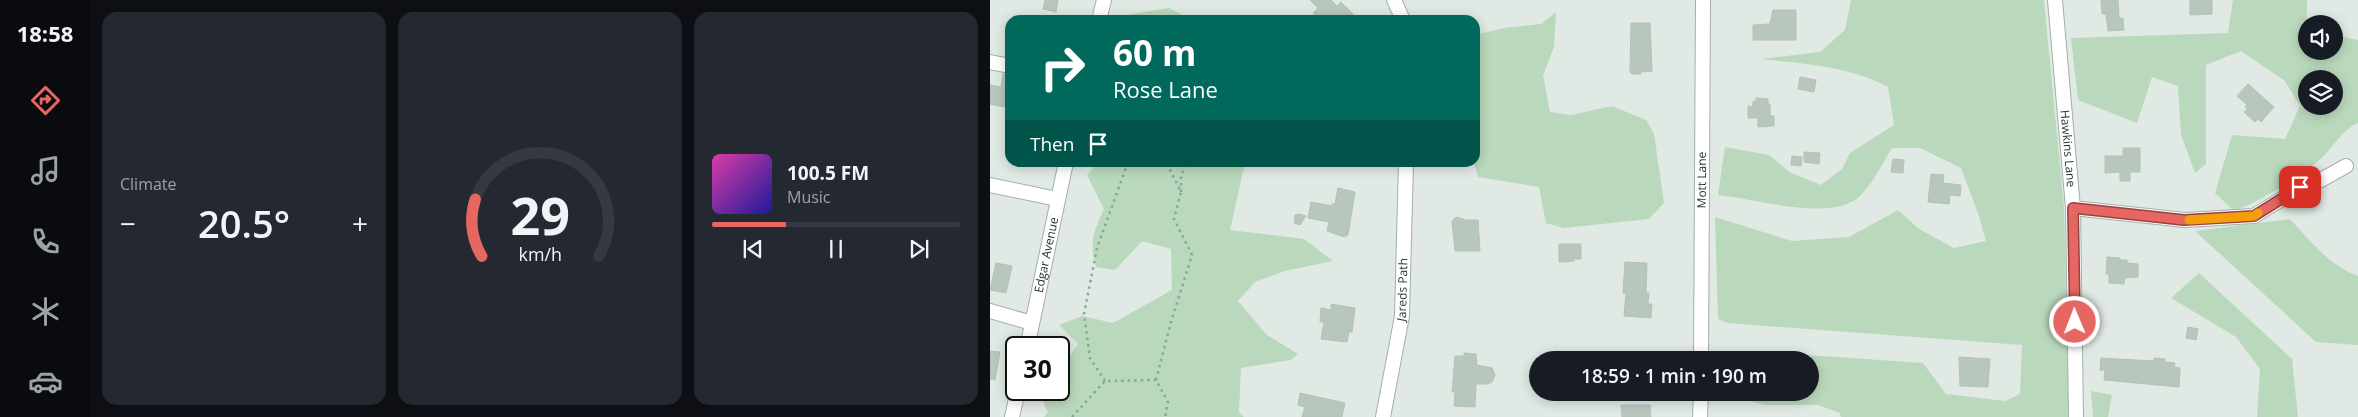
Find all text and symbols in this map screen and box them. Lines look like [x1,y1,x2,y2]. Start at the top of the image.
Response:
map controls [2298,15,2343,115]
button: sound [2298,15,2343,60]
text: 18:58 [17,18,73,48]
text: 60 m [1113,29,1196,76]
icon: right [1030,35,1095,100]
button: layers [2298,70,2343,115]
text: Rose Lane [1113,74,1218,104]
icon: directions [28,83,63,118]
street label: Hawkins Lane [2057,109,2080,188]
icon: arrive [1084,130,1112,158]
text: Then [1030,131,1074,157]
street label: Mott Lane [1693,151,1710,208]
icon: music [28,153,63,188]
text: 100.5 FM [787,160,869,186]
pin [2279,166,2321,208]
text: Climate [120,173,177,195]
icon: arrive [2286,173,2314,201]
text: 29 [510,179,570,250]
text: Music [787,186,831,208]
text: 20.5° [198,197,290,249]
text: − [120,204,136,242]
text: + [352,204,368,242]
street label: Edgar Avenue [1030,215,1062,294]
icon: phone [28,224,63,259]
icon: previous [739,235,767,263]
icon: pause [822,235,850,263]
icon: next [905,235,933,263]
text: km/h [518,242,562,266]
street label: Jareds Path [1392,258,1411,324]
icon: climate [28,294,63,329]
position arrow [2048,295,2100,347]
speed limit sign: 30 [1005,336,1070,401]
text: 18:59 · 1 min · 190 m [1581,363,1767,389]
icon: car [28,364,63,399]

